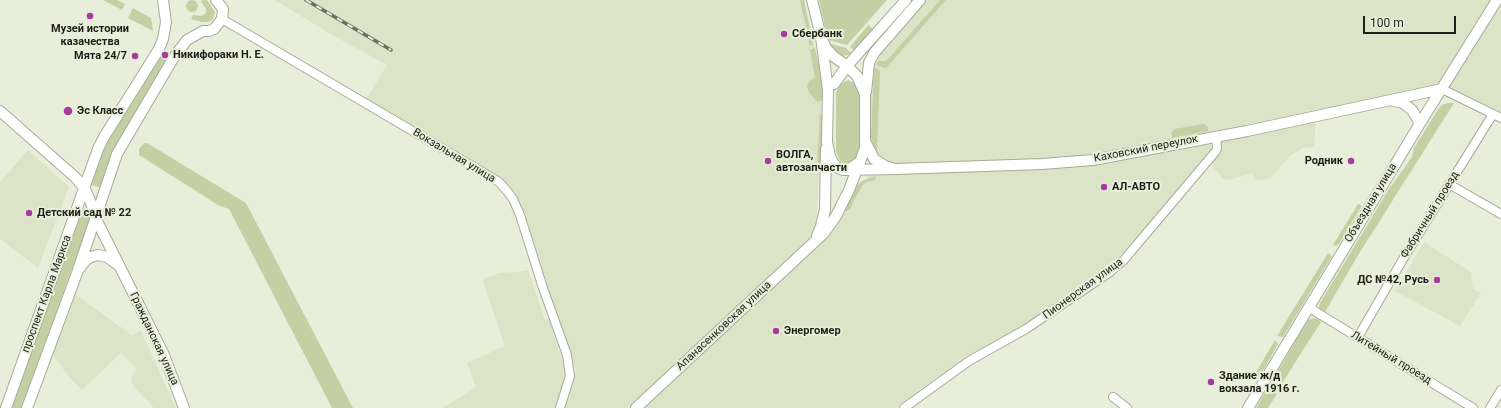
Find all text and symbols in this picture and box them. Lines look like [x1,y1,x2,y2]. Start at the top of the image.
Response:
scale bar [1365,8,1458,34]
marker: Музей истории казачества [85,11,95,21]
text: 100 m [1370,16,1404,30]
place label: Музей истории казачества [51,22,129,48]
place label: Сбербанк [792,27,842,41]
marker: Сбербанк [779,29,789,39]
place label: Никифораки Н. Е. [173,48,264,62]
place label: Мята 24/7 [74,49,127,63]
marker: Никифораки Н. Е. [160,50,170,60]
marker: Мята 24/7 [130,51,140,61]
place label: Эс Класс [77,104,123,118]
marker: Эс Класс [62,105,74,117]
street label: Вокзальная улица [410,126,498,186]
street label: Каховский переулок [1093,132,1199,166]
place label: ВОЛГА, автозапчасти [776,148,847,174]
place label: Родник [1305,154,1343,168]
marker: ВОЛГА, автозапчасти [763,156,773,166]
marker: Родник [1346,156,1356,166]
street label: Объездная улица [1342,161,1400,245]
street label: Фабричный проезд [1398,169,1462,261]
place label: АЛ-АВТО [1112,180,1160,194]
marker: АЛ-АВТО [1099,182,1109,192]
place label: Детский сад № 22 [37,206,131,220]
marker: Детский сад № 22 [24,208,34,218]
street label: проспект Карла Маркса [20,233,74,355]
street label: Пионерская улица [1041,256,1125,322]
place label: ДС №42, Русь [1357,273,1429,287]
marker: ДС №42, Русь [1432,275,1442,285]
street label: Апанасенковская улица [674,279,774,373]
street label: Гражданская улица [127,290,181,388]
place label: Энергомер [784,324,841,338]
marker: Энергомер [771,326,781,336]
street label: Литейный проезд [1348,329,1434,387]
place label: Здание ж/д вокзала 1916 г. [1219,369,1300,395]
marker: Здание ж/д вокзала 1916 г. [1206,377,1216,387]

